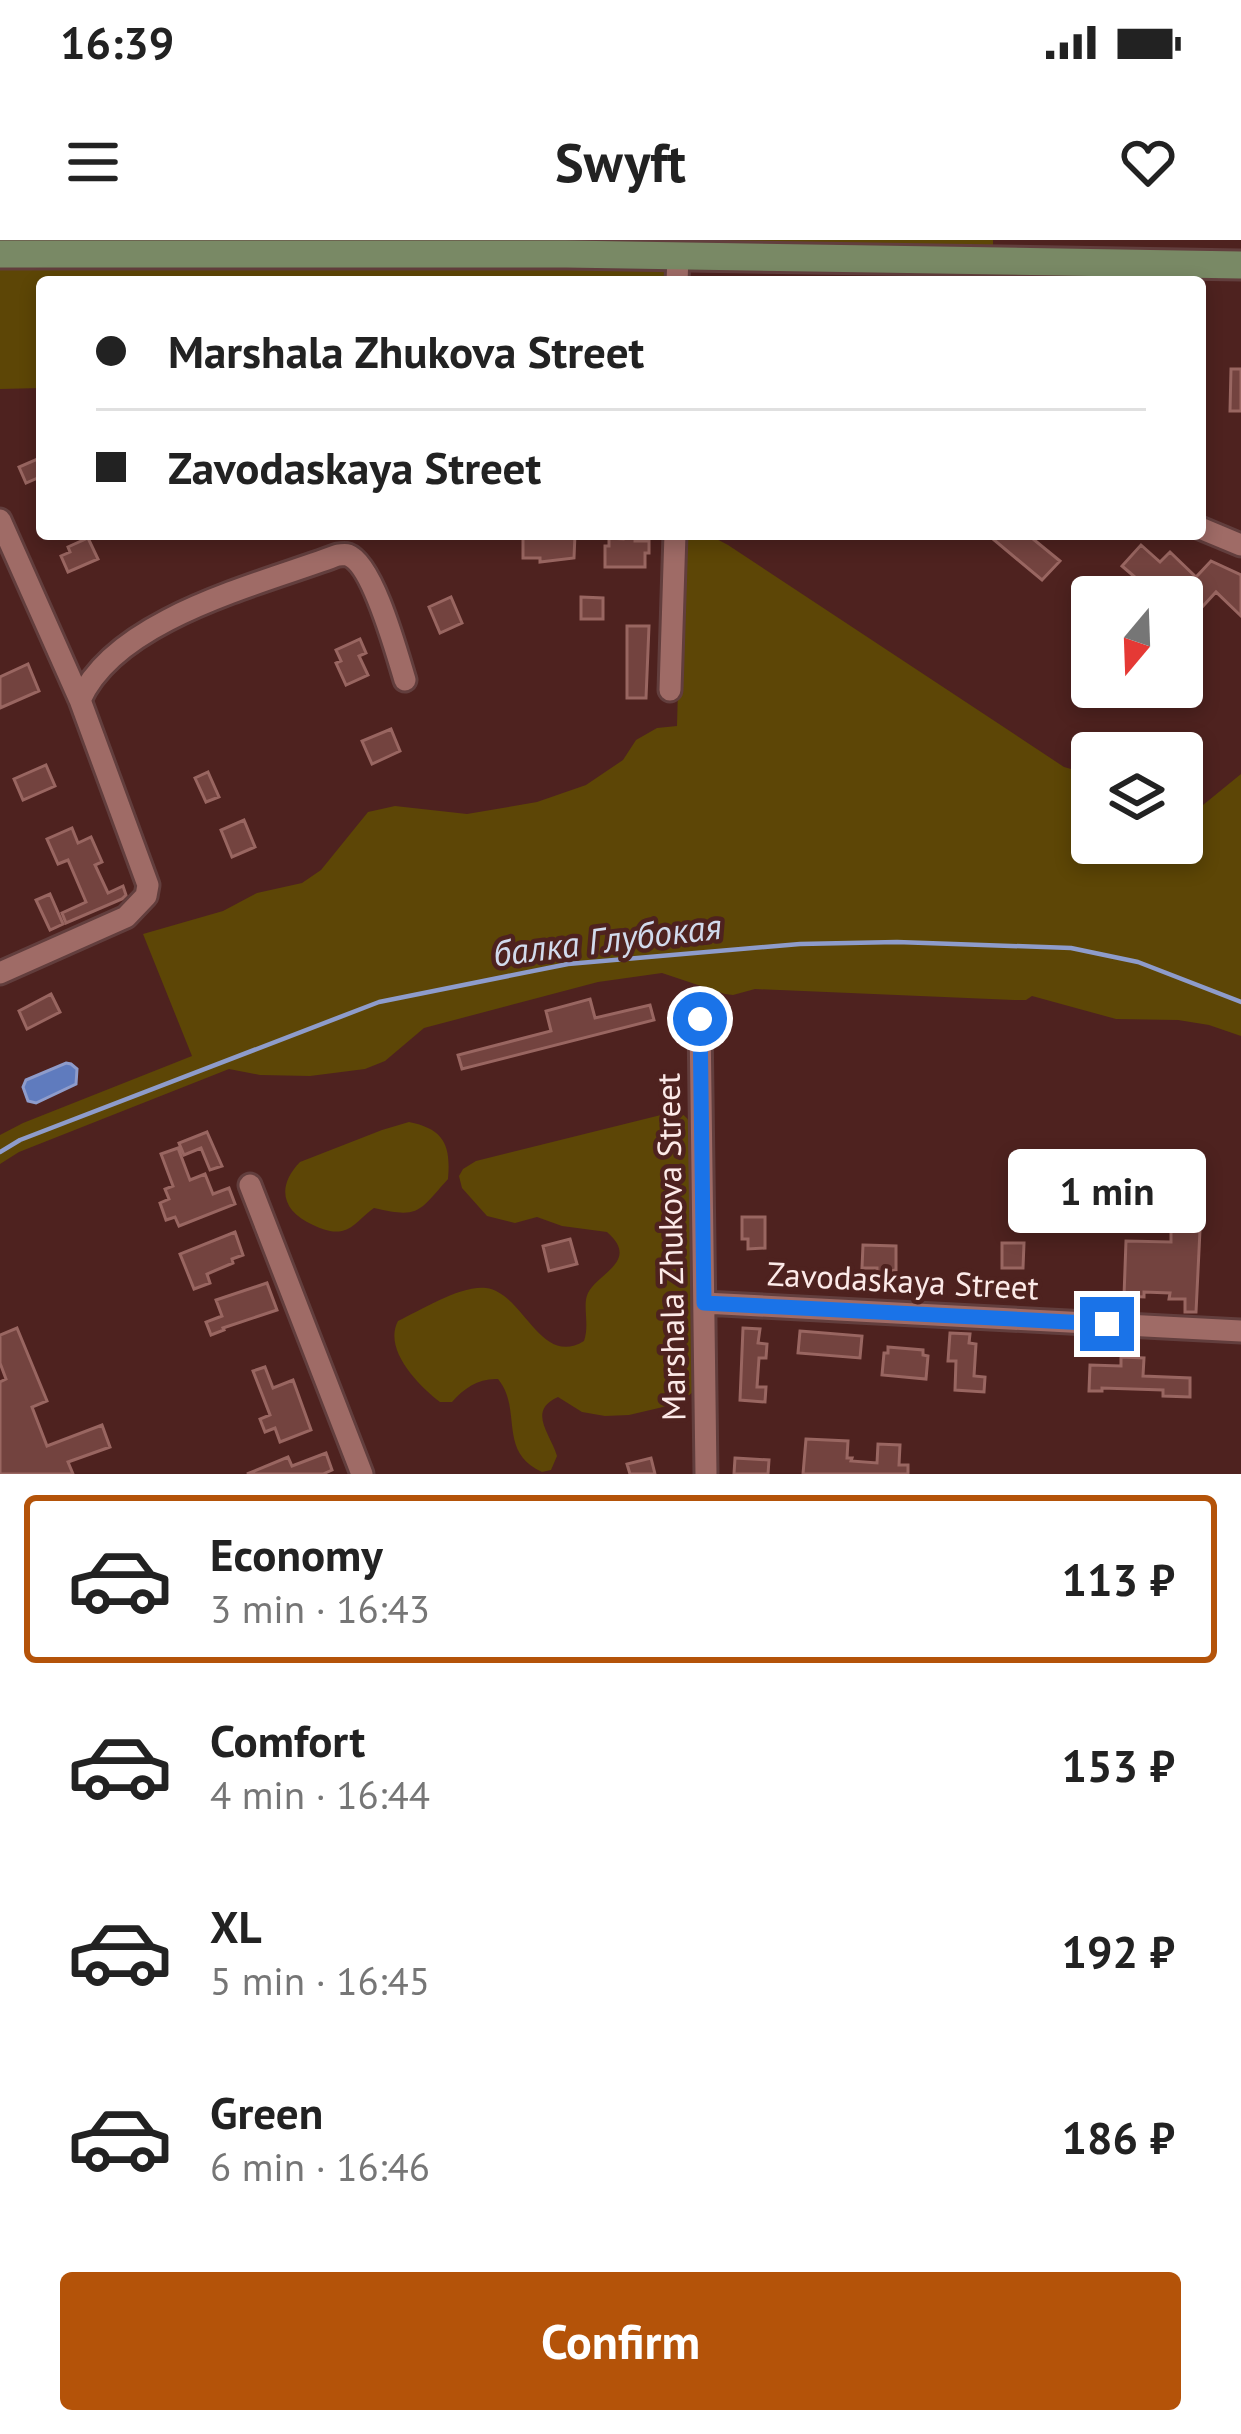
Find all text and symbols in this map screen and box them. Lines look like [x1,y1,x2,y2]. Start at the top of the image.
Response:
text: 16:39 [60,13,174,71]
text: Swyft [555,127,686,197]
icon: menu [60,129,126,195]
icon: heart [1115,129,1181,195]
text: Marshala Zhukova Street [168,322,644,380]
text: Zavodaskaya Street [168,438,541,496]
north arrow [1071,576,1203,708]
map controls [1071,576,1203,864]
button: layers [1071,732,1203,864]
water label: балка Глубокая [490,902,724,976]
route start [673,992,727,1046]
street label: Marshala Zhukova Street [645,1073,695,1421]
callout: 1 min [1008,1150,1206,1234]
text: 1 min [1059,1165,1155,1216]
street label: Zavodaskaya Street [766,1251,1040,1309]
route end [1080,1297,1134,1351]
icon: car [66,1525,174,1633]
text: Economy [210,1525,383,1583]
text: 113 ₽ [1062,1550,1175,1608]
text: 3 min · 16:43 [210,1583,430,1634]
icon: car [66,1711,174,1819]
text: Comfort [210,1711,365,1769]
text: 153 ₽ [1062,1736,1175,1794]
text: 4 min · 16:44 [210,1769,430,1820]
icon: car [66,1897,174,2005]
text: XL [210,1897,262,1955]
text: 192 ₽ [1062,1922,1175,1980]
text: 5 min · 16:45 [210,1955,430,2006]
icon: car [66,2083,174,2191]
text: Green [210,2083,323,2141]
text: 186 ₽ [1062,2108,1175,2166]
text: 6 min · 16:46 [210,2141,430,2192]
button: Confirm [60,2272,1181,2410]

